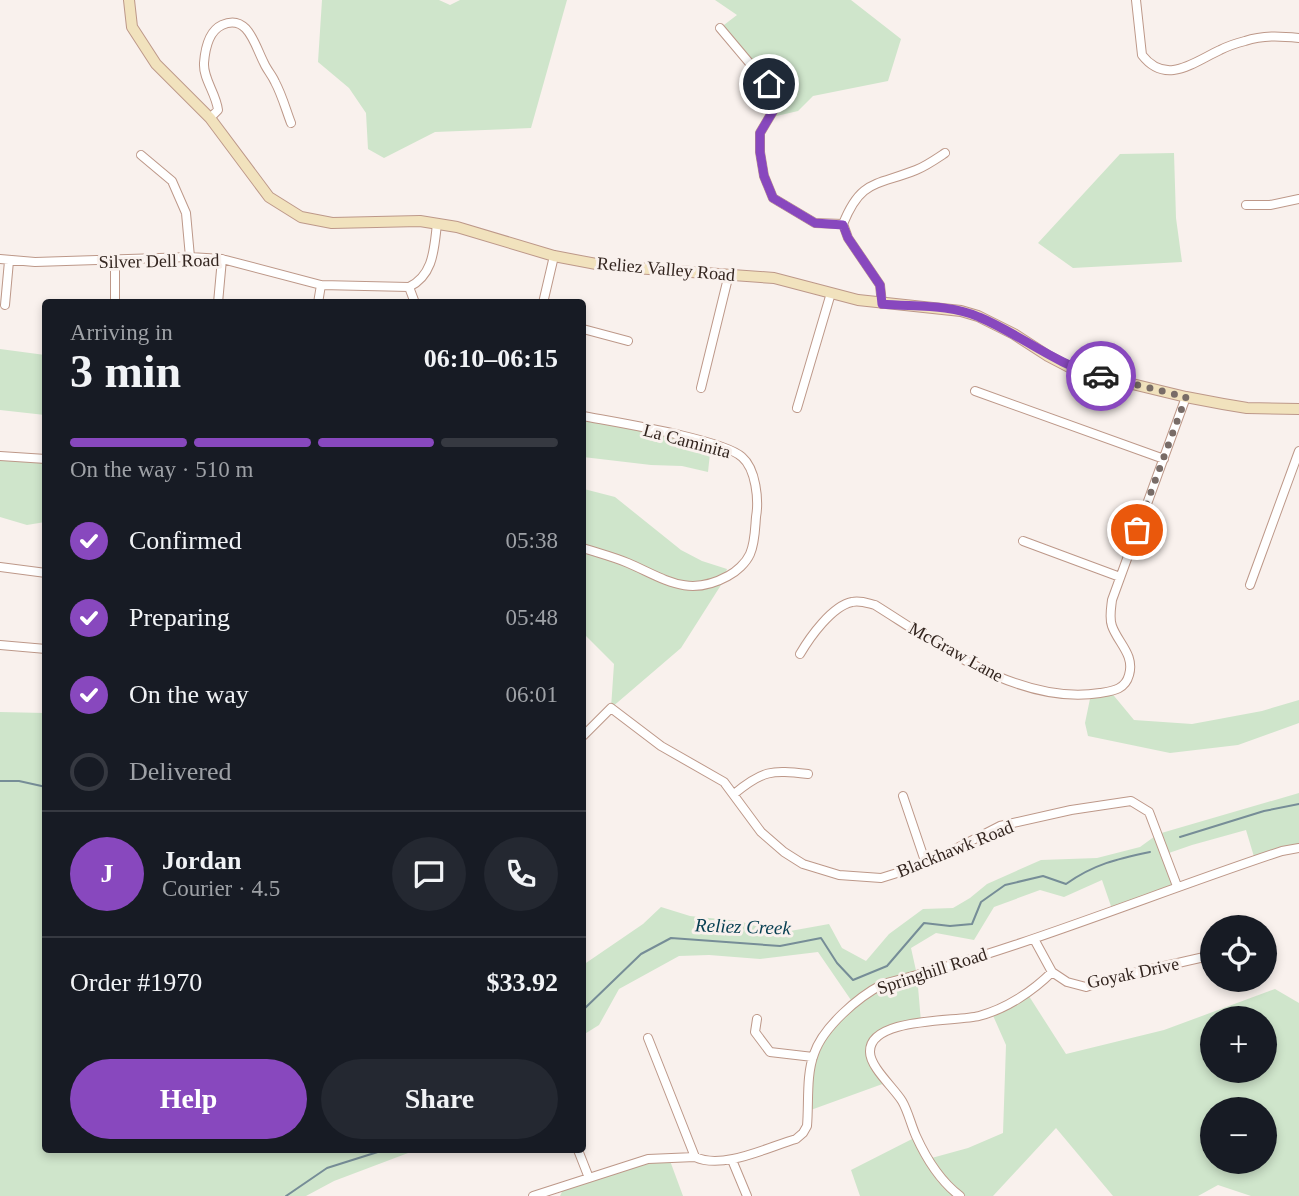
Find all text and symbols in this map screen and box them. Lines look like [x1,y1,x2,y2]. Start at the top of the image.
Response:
pin [739,54,799,114]
icon: home [750,65,788,103]
street label: Silver Dell Road [98,250,220,272]
street label: Reliez Valley Road [596,253,736,285]
text: Arriving in [70,320,173,345]
courier [1066,341,1136,411]
text: 06:10–06:15 [424,344,558,373]
text: 3 min [70,346,181,397]
icon: car [1082,357,1120,395]
street label: La Caminita [641,420,733,462]
text: On the way · 510 m [70,457,253,482]
pin [1107,500,1167,560]
icon: bag [1118,511,1156,549]
icon: check [70,522,108,560]
text: Confirmed [129,526,242,555]
text: 05:38 [506,528,558,553]
icon: check [70,599,108,637]
text: Preparing [129,603,230,632]
text: 05:48 [506,605,558,630]
street label: McGraw Lane [905,618,1007,686]
icon: check [70,676,108,714]
text: On the way [129,680,249,709]
text: 06:01 [506,682,558,707]
text: Delivered [129,757,232,786]
street label: Blackhawk Road [894,817,1016,881]
button: chat [392,837,466,911]
button: phone [484,837,558,911]
text: Jordan [162,846,241,875]
text: J [101,859,114,888]
text: Courier · 4.5 [162,876,280,901]
water label: Reliez Creek [694,914,792,939]
map controls [1200,915,1277,1174]
button: locate [1200,915,1277,992]
street label: Springhill Road [874,944,990,998]
street label: Goyak Drive [1085,954,1181,992]
text: Order #1970 [70,968,202,997]
text: $33.92 [487,968,558,997]
button: + [1200,1006,1277,1083]
button: Help [70,1059,307,1139]
button: Share [321,1059,558,1139]
button: − [1200,1097,1277,1174]

